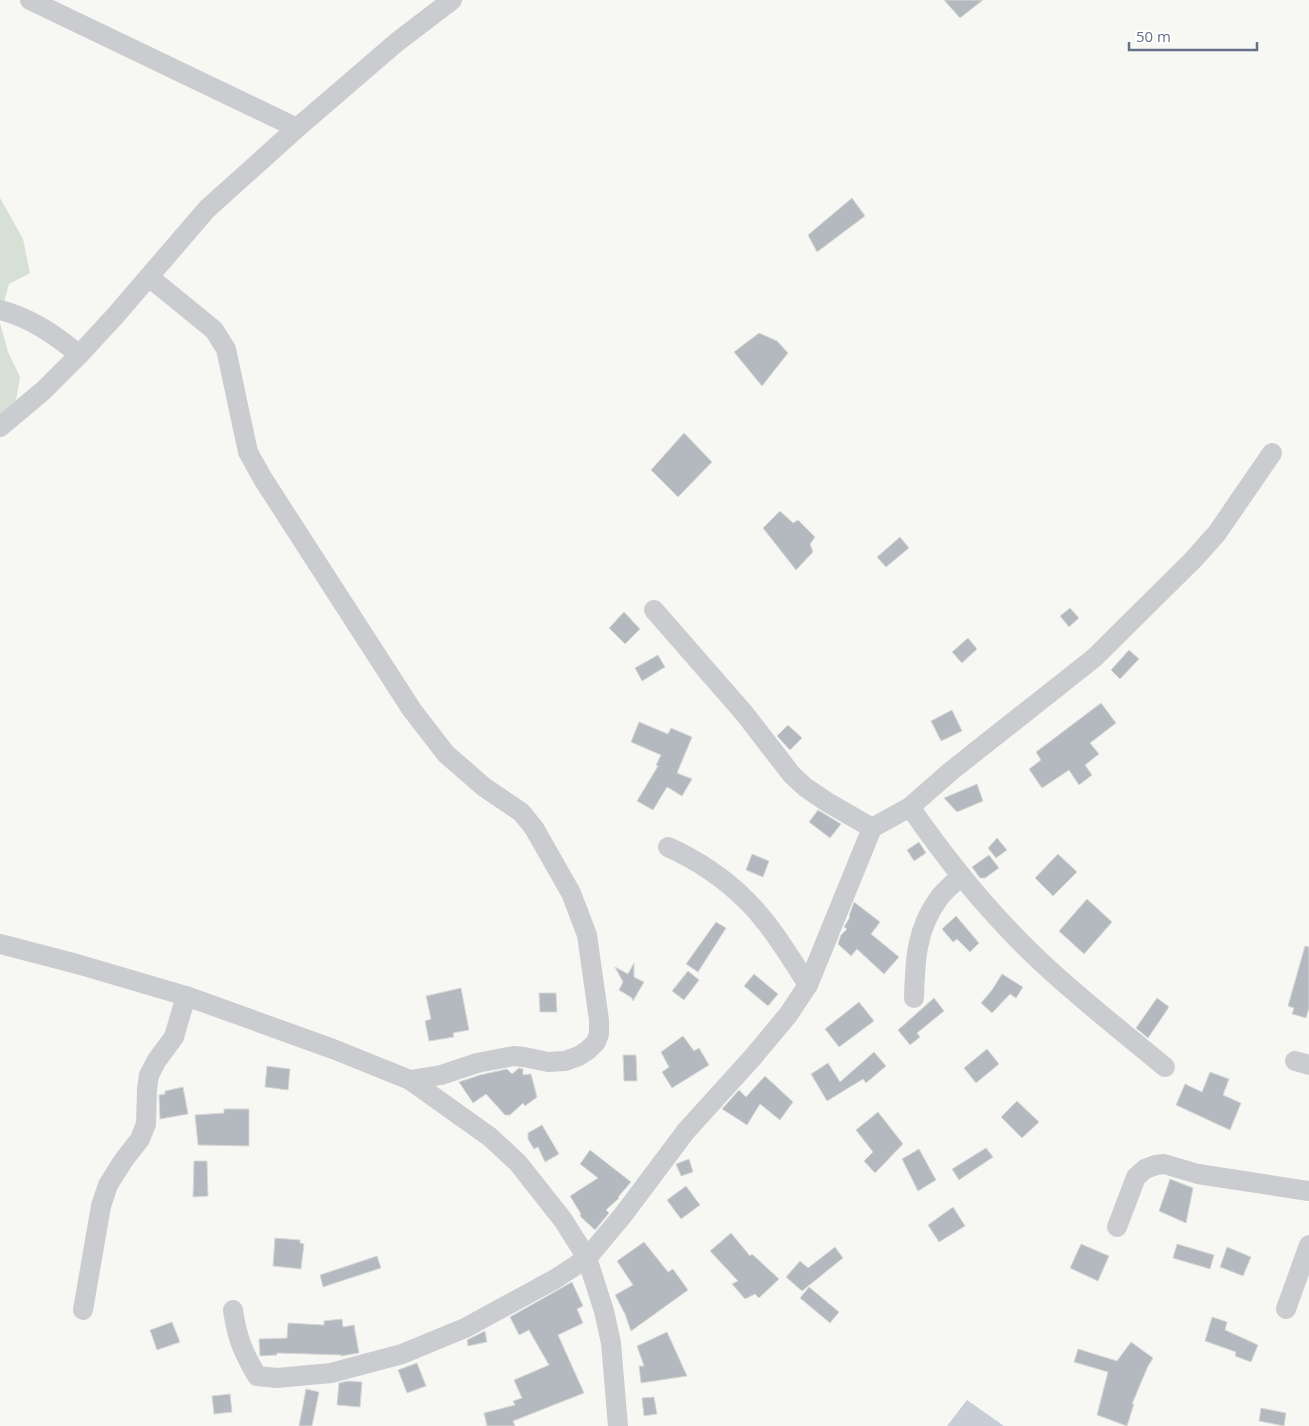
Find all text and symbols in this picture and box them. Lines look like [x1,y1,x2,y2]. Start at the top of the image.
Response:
scale bar [1129,20,1256,52]
text: 50 m [1136,26,1171,46]

